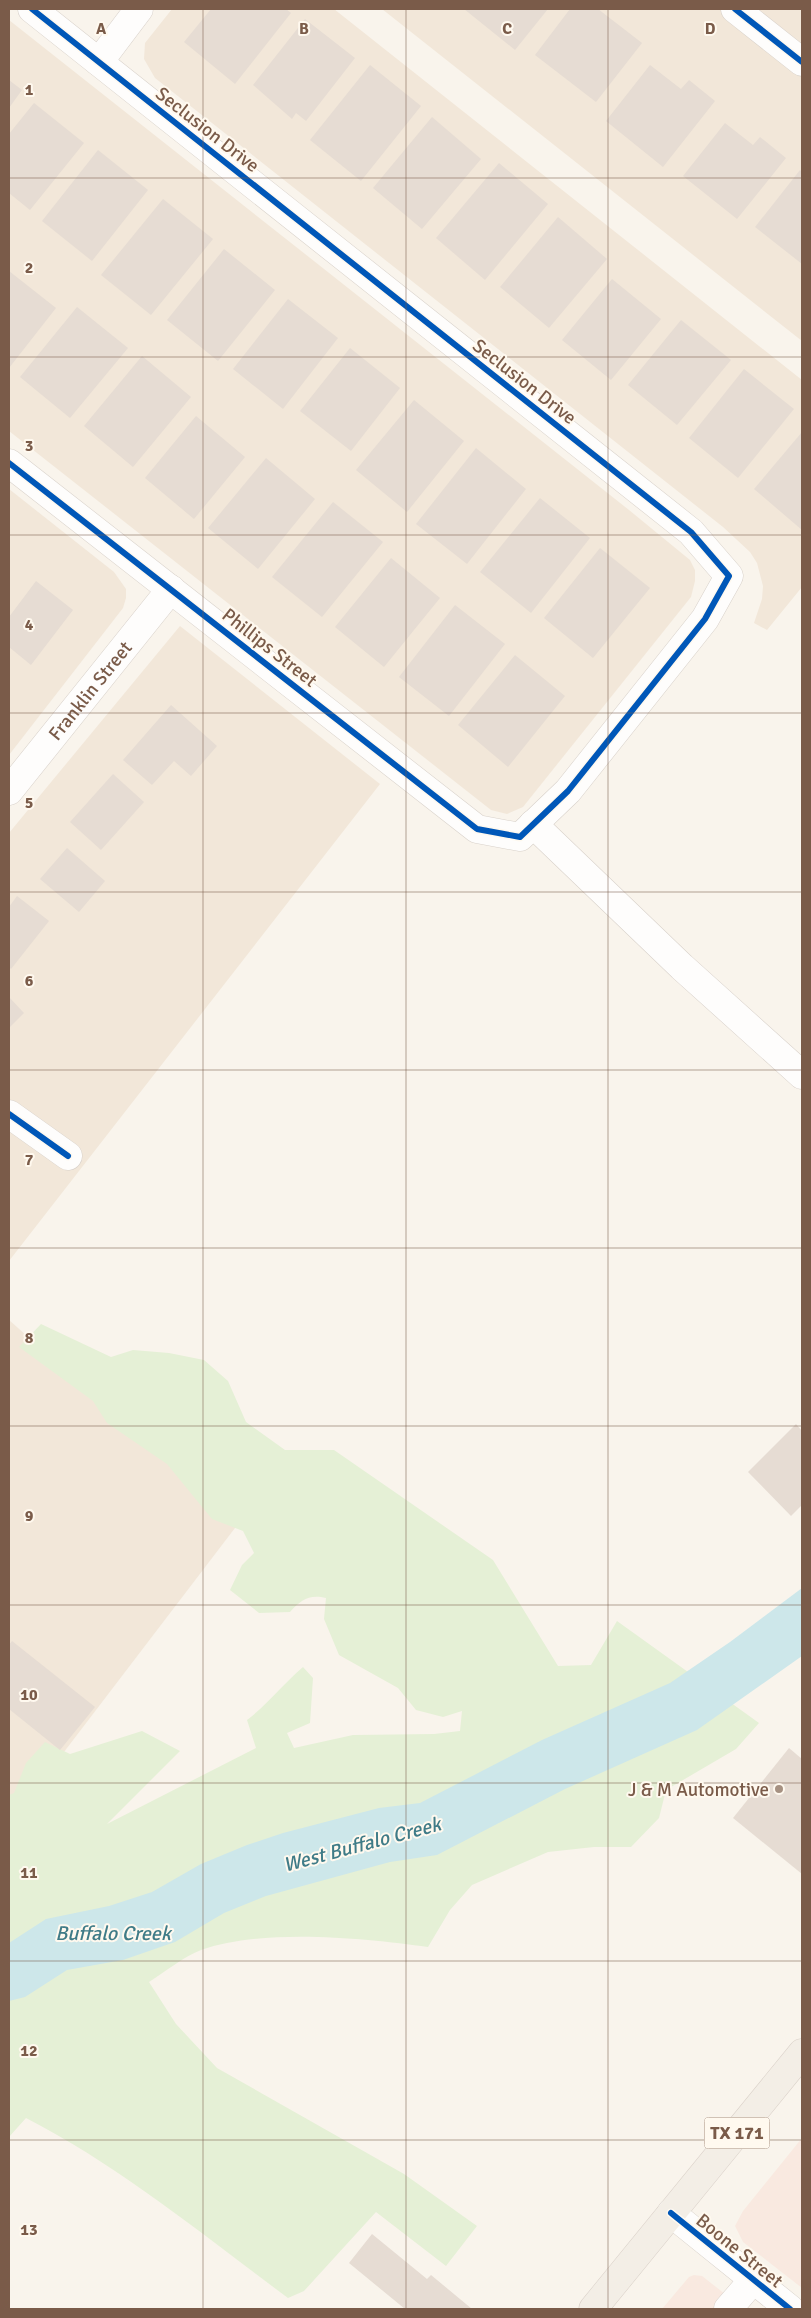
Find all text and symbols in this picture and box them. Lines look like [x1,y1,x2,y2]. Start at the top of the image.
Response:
text: A [96,19,107,39]
text: B [299,19,309,39]
text: C [502,19,512,39]
text: D [705,19,716,39]
text: 1 [25,80,34,100]
street label: Seclusion Drive [151,82,264,178]
text: 2 [25,258,33,278]
street label: Seclusion Drive [468,334,581,430]
text: 3 [25,436,33,456]
street label: Phillips Street [217,603,322,693]
text: 4 [25,615,34,635]
street label: Franklin Street [43,636,138,745]
text: 5 [25,793,33,813]
text: 6 [25,971,34,991]
text: 7 [25,1150,34,1170]
text: 8 [25,1328,34,1348]
text: 9 [25,1506,34,1526]
text: 10 [20,1685,38,1705]
place label: J & M Automotive [628,1778,769,1802]
marker: J & M Automotive [773,1783,785,1795]
water label: West Buffalo Creek [281,1811,445,1878]
text: 11 [20,1863,38,1883]
water label: Buffalo Creek [55,1921,173,1946]
text: 12 [20,2041,38,2061]
road number: TX 171 [704,2118,770,2148]
street label: Boone Street [691,2208,788,2293]
text: 13 [20,2220,38,2240]

